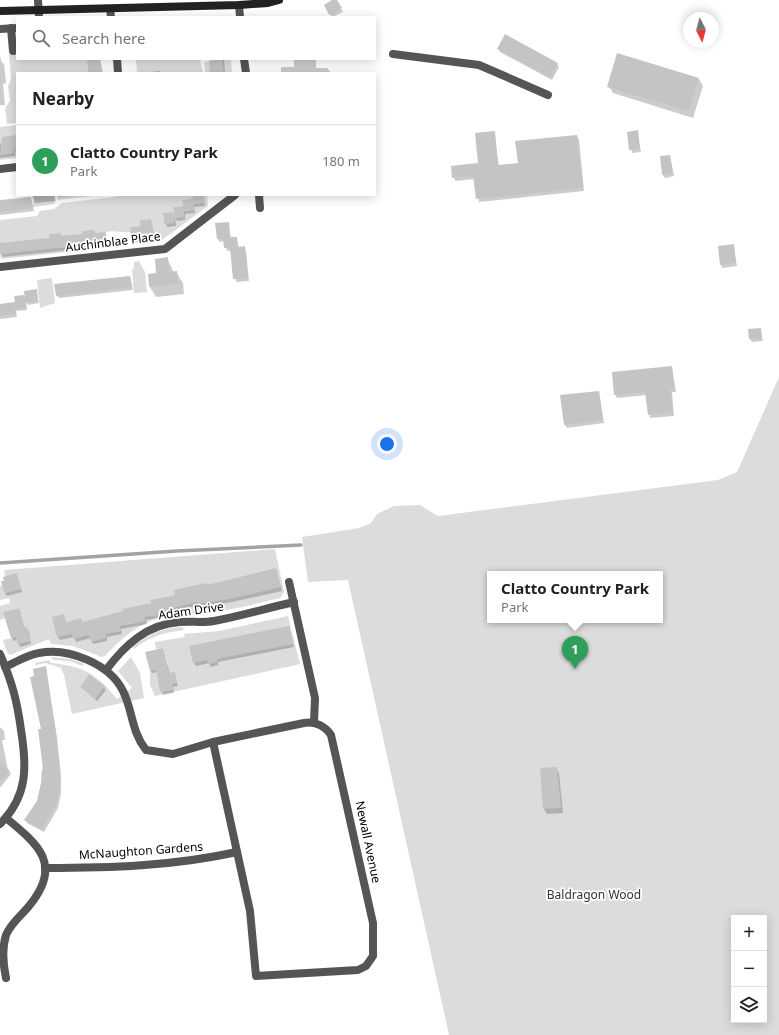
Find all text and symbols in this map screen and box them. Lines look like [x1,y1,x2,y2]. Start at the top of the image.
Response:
north arrow [683,12,719,48]
search box [16,16,376,60]
icon: search [30,27,52,49]
text: Search here [62,28,145,48]
text: Nearby [32,87,94,110]
text: Clatto Country Park [70,142,218,162]
text: 1 [41,152,49,170]
text: 180 m [322,152,360,170]
text: Park [70,162,97,180]
street label: Auchinblae Place [65,227,162,256]
your location [377,434,397,454]
popup [487,571,663,623]
text: Clatto Country Park [501,578,649,598]
street label: Adam Drive [157,597,225,624]
text: Park [501,598,529,616]
pin: 1 [562,636,588,669]
street label: Newall Avenue [352,799,386,885]
street label: McNaughton Gardens [78,838,204,863]
park label: Baldragon Wood [547,886,641,903]
map controls [731,915,767,1023]
button: + [731,915,767,951]
button: − [731,951,767,987]
button: layers [731,987,767,1023]

